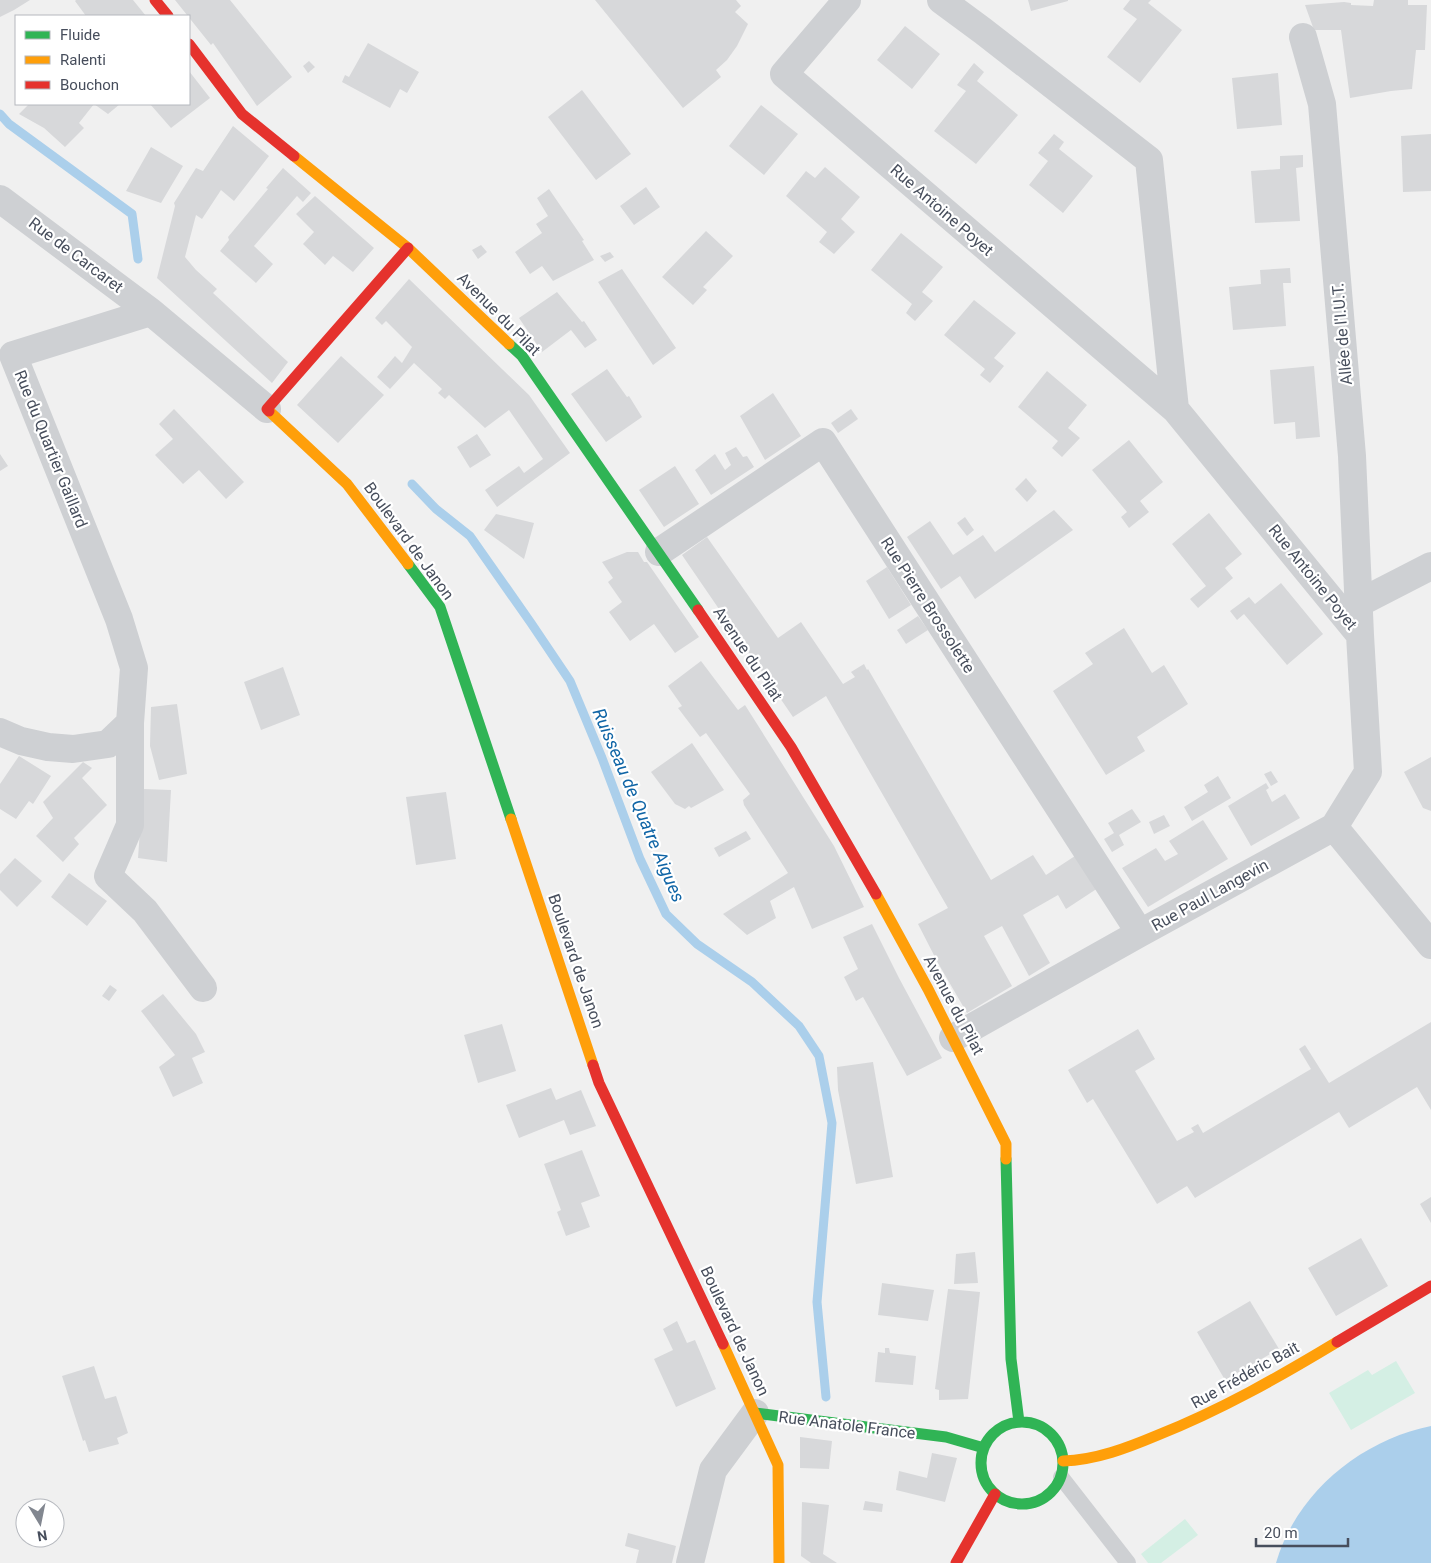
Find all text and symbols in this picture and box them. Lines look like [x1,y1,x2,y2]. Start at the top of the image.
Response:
legend [15,15,190,105]
text: Fluide [60,26,100,44]
text: Ralenti [60,51,106,69]
text: Bouchon [60,76,119,94]
street label: Rue Antoine Poyet [887,160,997,260]
street label: Rue de Carcaret [25,213,127,297]
street label: Avenue du Pilat [453,268,545,360]
street label: Allée de l'I.U.T. [1328,282,1356,386]
street label: Rue du Quartier Gaillard [11,367,91,531]
street label: Boulevard de Janon [360,479,458,603]
street label: Rue Antoine Poyet [1265,521,1361,633]
street label: Rue Pierre Brossolette [877,534,979,676]
street label: Avenue du Pilat [709,603,787,705]
water label: Ruisseau de Quatre Aigues [589,705,689,905]
street label: Rue Paul Langevin [1148,855,1272,935]
street label: Boulevard de Janon [544,891,608,1031]
street label: Avenue du Pilat [920,952,988,1058]
street label: Boulevard de Janon [697,1263,773,1399]
street label: Rue Frédéric Bait [1188,1337,1302,1413]
street label: Rue Anatole France [777,1407,917,1443]
north arrow [15,1498,65,1548]
scale bar [1256,1516,1348,1548]
text: 20 m [1264,1524,1298,1542]
text: N [36,1527,49,1545]

